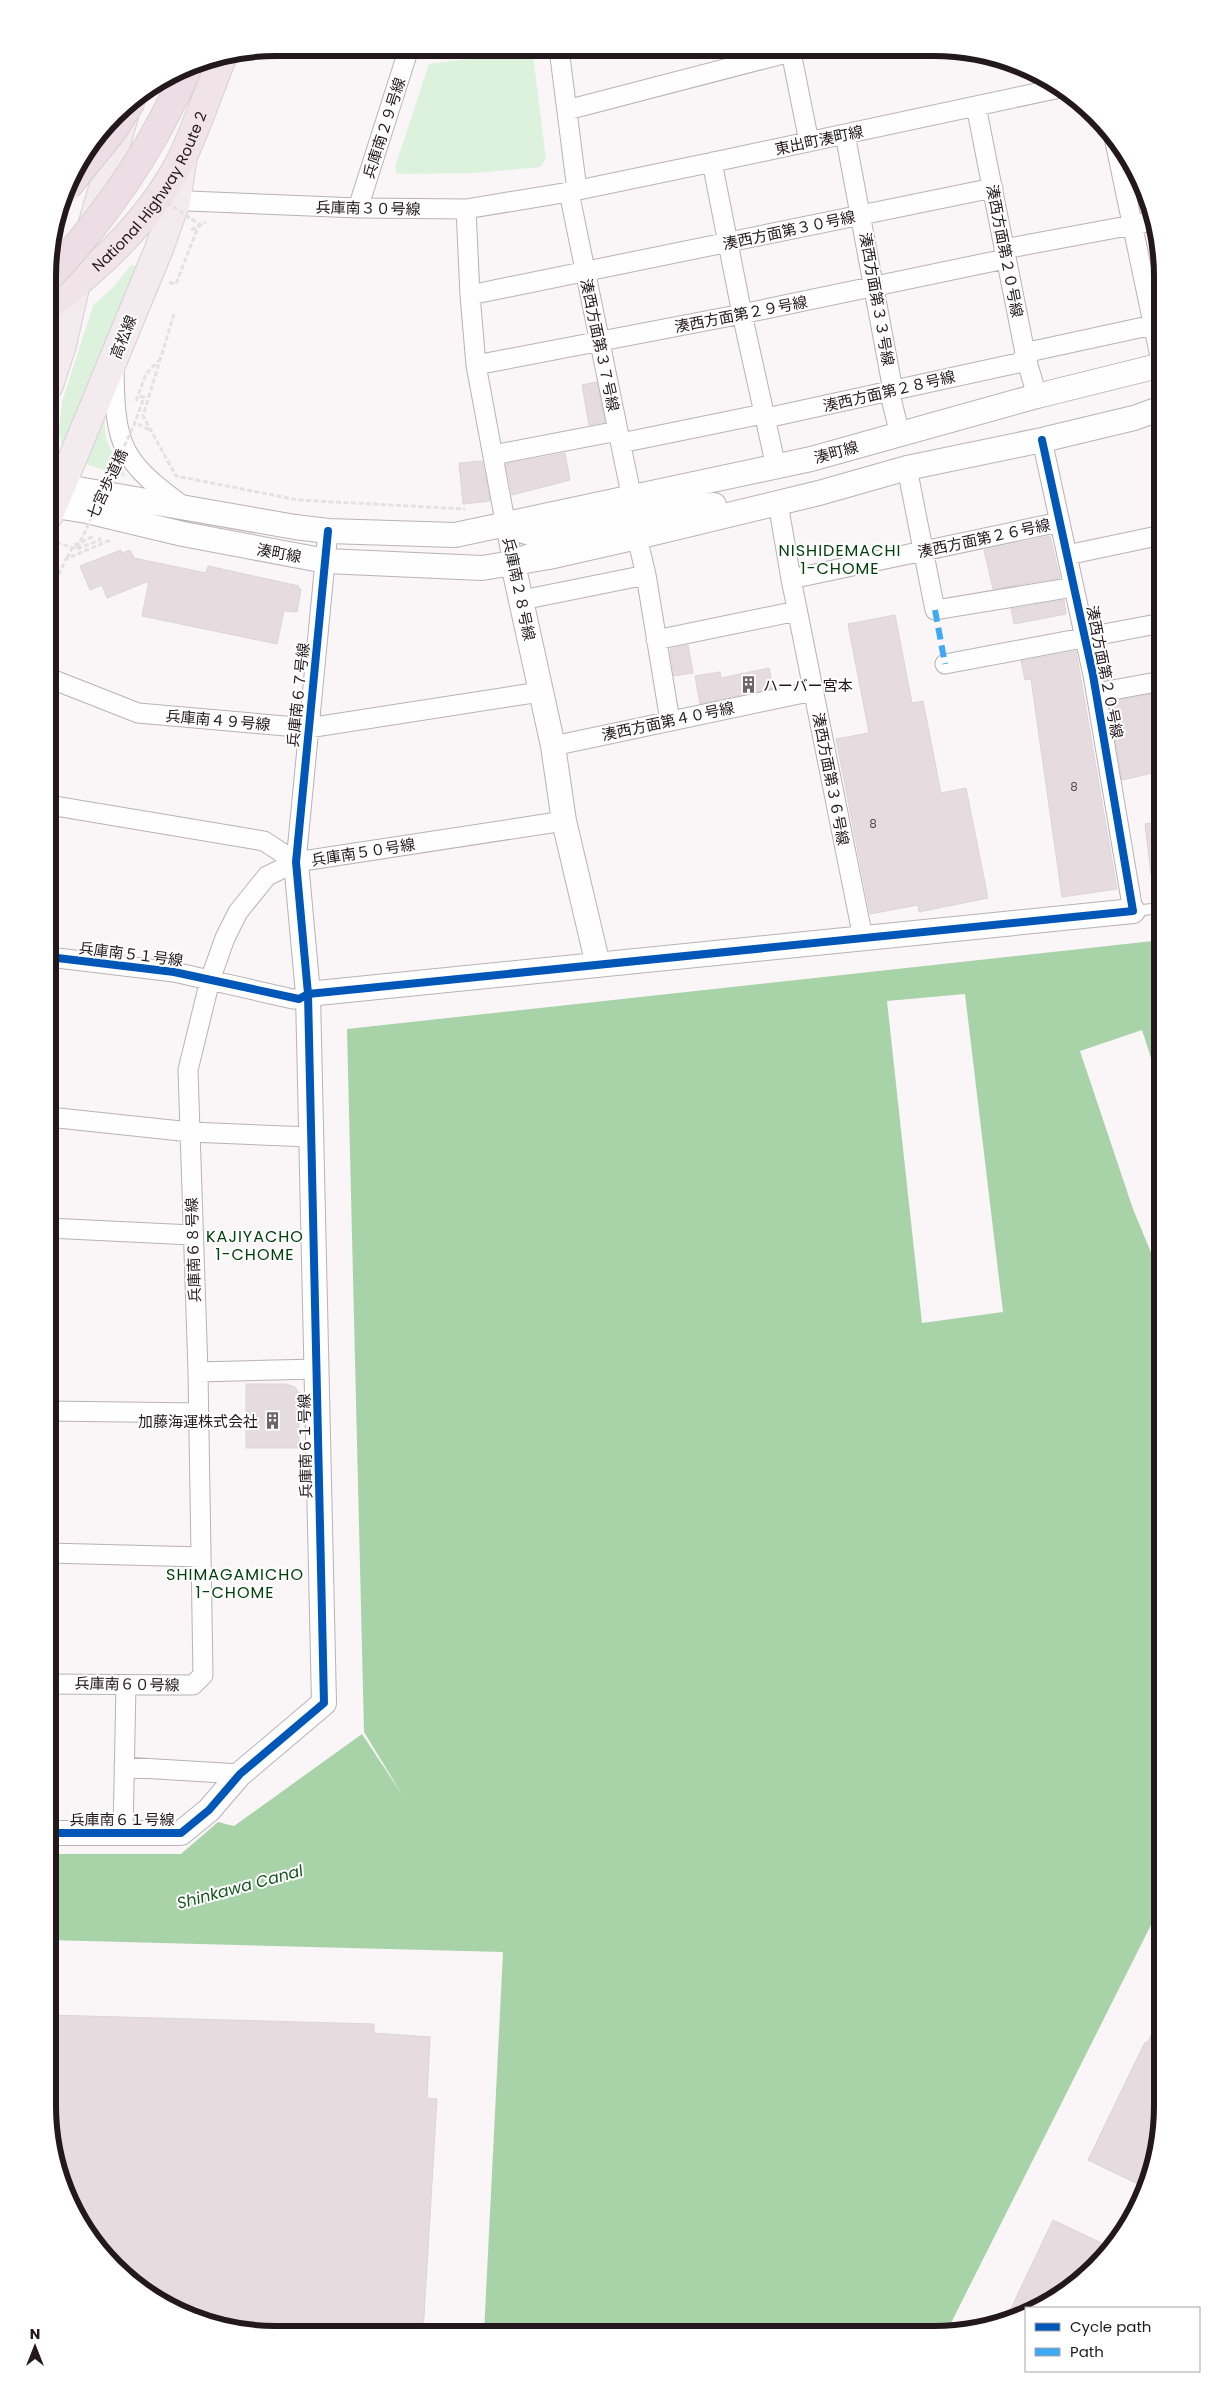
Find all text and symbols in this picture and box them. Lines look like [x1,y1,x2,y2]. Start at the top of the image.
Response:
street label: 兵庫南２９号線 [358,75,410,181]
street label: National Highway Route 2 [87,108,211,276]
street label: 東出町湊町線 [773,120,865,160]
street label: 湊西方面第２０号線 [982,183,1028,319]
street label: 兵庫南３０号線 [315,197,421,219]
street label: 湊西方面第３０号線 [721,206,857,254]
street label: 湊西方面第３３号線 [855,231,899,367]
street label: 湊西方面第３７号線 [576,277,624,413]
street label: 湊西方面第２９号線 [673,291,809,337]
street label: 高松線 [105,312,141,362]
street label: 湊西方面第２８号線 [821,366,957,416]
street label: 湊町線 [812,436,860,468]
street label: 七宮歩道橋 [82,446,132,522]
street label: 湊西方面第２６号線 [916,514,1052,562]
street label: 兵庫南２８号線 [498,535,540,643]
street label: 湊町線 [255,539,303,567]
district label: NISHIDEMACHI 1-CHOME [778,539,902,580]
street label: 湊西方面第２０号線 [1082,604,1128,740]
street label: 兵庫南６７号線 [282,642,314,748]
building icon: ハーバー宮本 [739,675,759,695]
place label: ハーバー宮本 [763,675,853,696]
street label: 湊西方面第４０号線 [600,697,736,745]
street label: 兵庫南４９号線 [165,705,271,735]
street label: 湊西方面第３６号線 [808,711,854,847]
house number: 8 [1070,778,1078,795]
house number: 8 [869,815,877,832]
street label: 兵庫南５０号線 [309,833,417,871]
street label: 兵庫南５１号線 [78,937,184,971]
street label: 兵庫南６８号線 [181,1197,205,1303]
district label: KAJIYACHO 1-CHOME [206,1225,304,1266]
street label: 兵庫南６１号線 [294,1393,316,1499]
place label: 加藤海運株式会社 [138,1411,258,1432]
building icon: 加藤海運株式会社 [262,1411,282,1431]
district label: SHIMAGAMICHO 1-CHOME [166,1563,304,1604]
street label: 兵庫南６０号線 [74,1673,180,1695]
street label: 兵庫南６１号線 [69,1809,175,1830]
water label: Shinkawa Canal [174,1859,306,1915]
legend [1025,2307,1200,2372]
text: Cycle path [1070,2316,1151,2337]
north arrow [10,2322,60,2372]
text: N [30,2324,40,2344]
text: Path [1070,2341,1104,2362]

